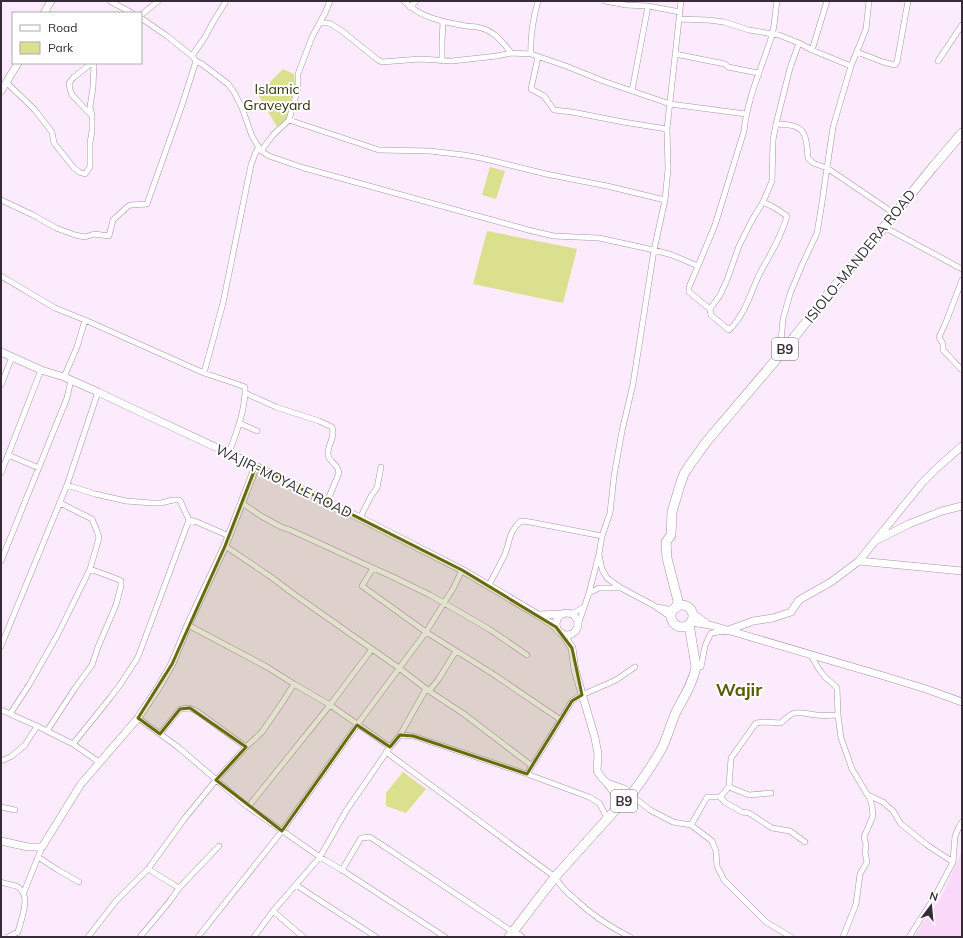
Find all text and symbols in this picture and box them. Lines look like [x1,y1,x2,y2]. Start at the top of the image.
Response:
legend [12,12,142,64]
text: Road [48,20,77,35]
text: Park [48,40,74,55]
park label: Islamic Graveyard [243,80,311,114]
street label: ISIOLO-MANDERA ROAD [801,186,919,326]
road number: B9 [772,338,798,360]
street label: WAJIR-MOYALE ROAD [213,440,355,522]
district label: Wajir [716,678,763,701]
road number: B9 [611,790,637,812]
north arrow [911,886,951,926]
text: N [928,889,940,904]

